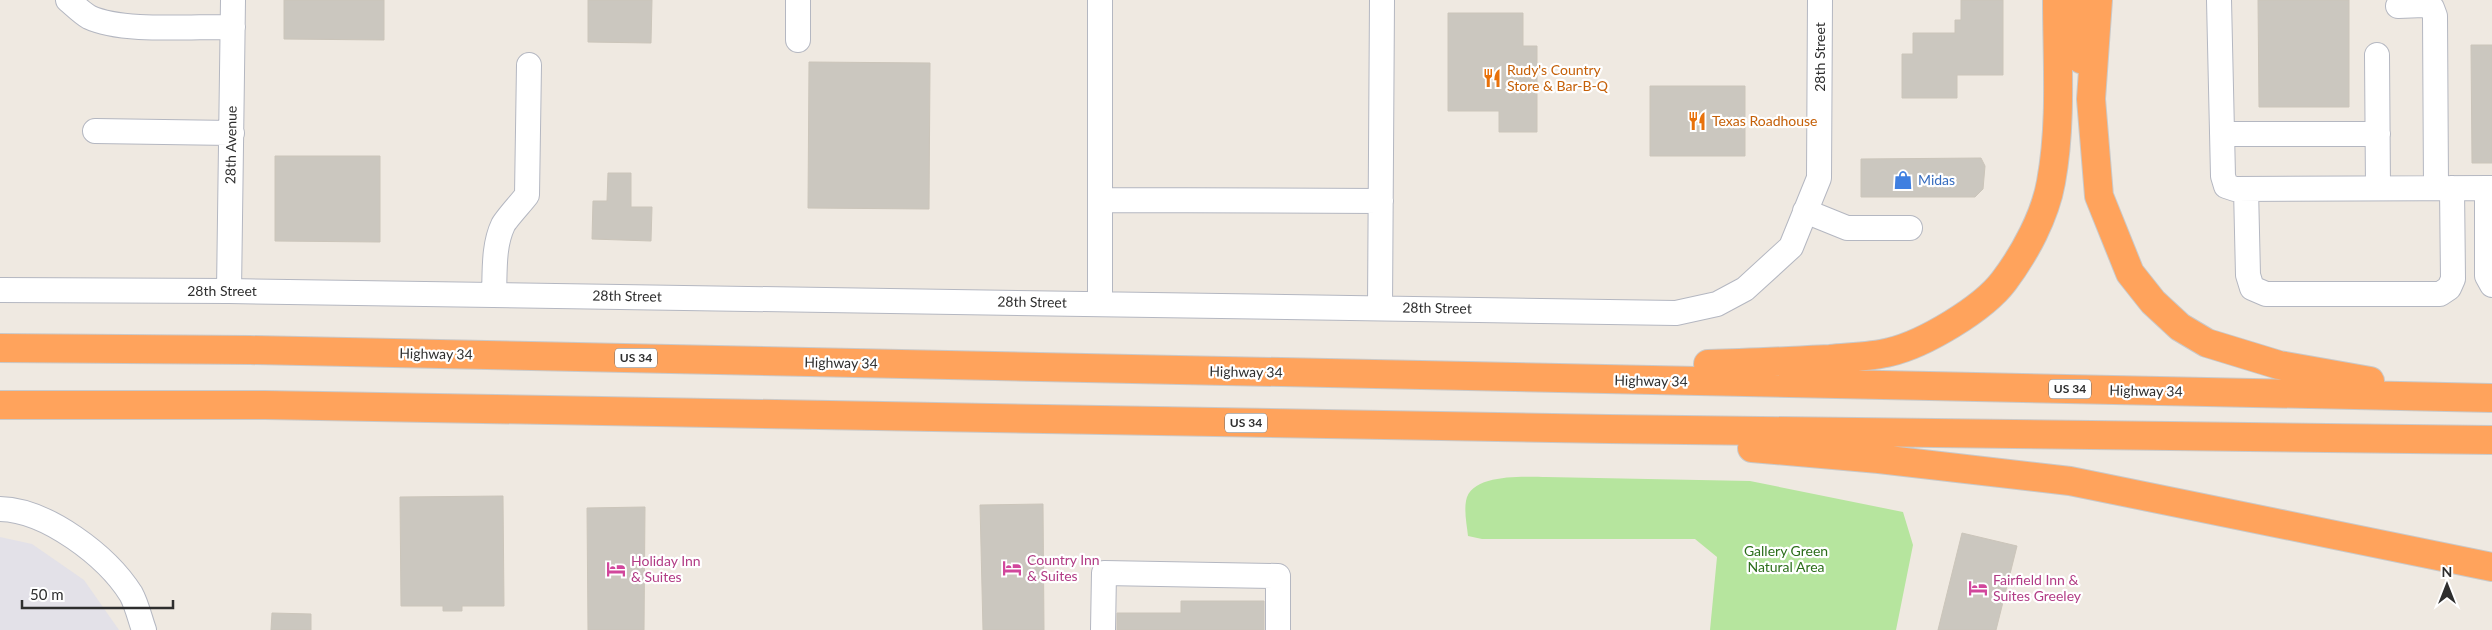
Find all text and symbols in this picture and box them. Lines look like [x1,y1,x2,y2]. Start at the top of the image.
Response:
street label: 28th Street [1811,22,1828,92]
place label: Rudy's Country Store & Bar-B-Q [1507,61,1609,94]
restaurant icon: Rudy's Country Store & Bar-B-Q [1481,67,1503,89]
street label: 28th Avenue [221,106,240,184]
restaurant icon: Texas Roadhouse [1686,110,1708,132]
place label: Texas Roadhouse [1712,112,1818,129]
shop icon: Midas [1892,169,1914,191]
place label: Midas [1918,171,1955,188]
street label: 28th Street [187,282,257,299]
street label: 28th Street [592,286,662,305]
street label: 28th Street [997,292,1067,311]
street label: 28th Street [1402,298,1472,317]
street label: Highway 34 [399,344,473,363]
road number: US 34 [615,348,657,368]
street label: Highway 34 [804,353,878,372]
street label: Highway 34 [1209,362,1283,381]
street label: Highway 34 [1614,371,1688,390]
road number: US 34 [2049,379,2091,398]
street label: Highway 34 [2109,381,2183,400]
road number: US 34 [1225,413,1267,432]
park label: Gallery Green Natural Area [1744,542,1828,575]
place label: Country Inn & Suites [1027,551,1100,584]
place label: Holiday Inn & Suites [631,552,701,585]
hotel icon: Country Inn & Suites [1001,557,1023,579]
hotel icon: Holiday Inn & Suites [605,558,627,580]
north arrow [2422,560,2472,610]
text: N [2442,563,2452,580]
place label: Fairfield Inn & Suites Greeley [1993,571,2082,604]
hotel icon: Fairfield Inn & Suites Greeley [1967,577,1989,599]
scale bar [22,578,174,610]
text: 50 m [30,585,64,603]

